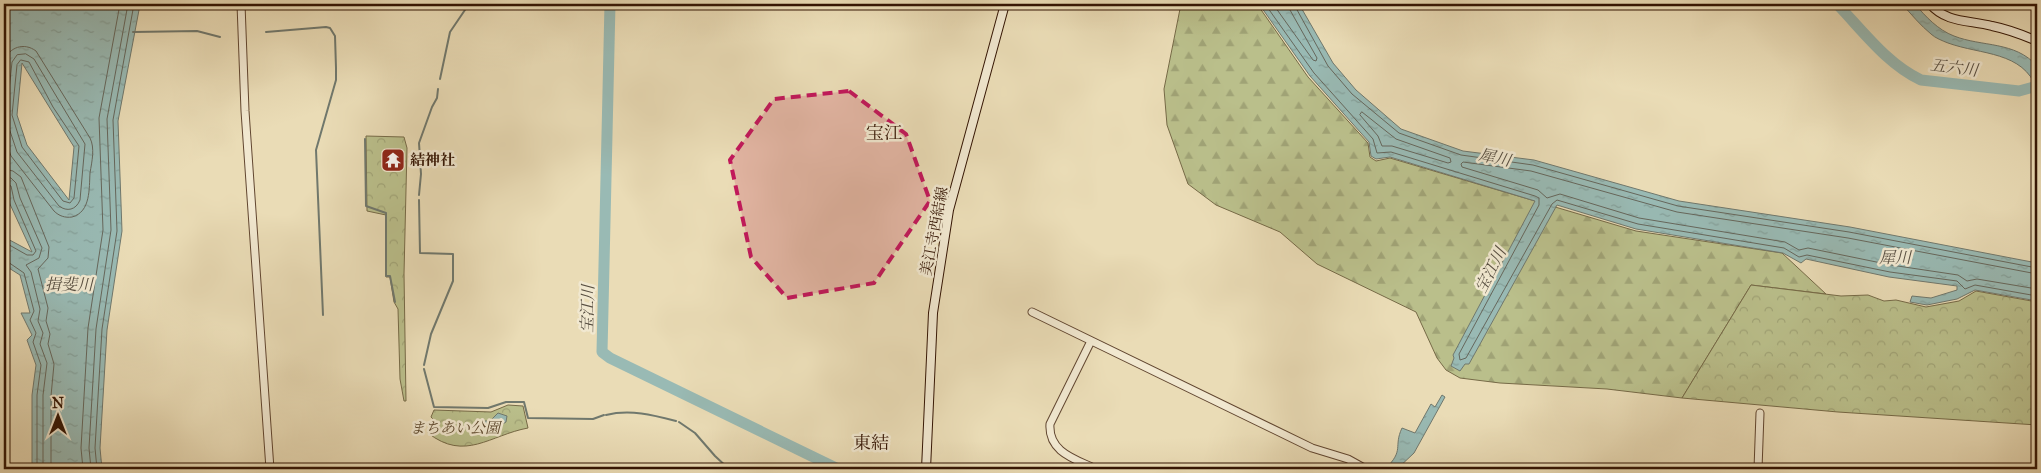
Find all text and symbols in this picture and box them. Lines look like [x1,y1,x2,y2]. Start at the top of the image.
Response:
water label: 五六川 [1929,55,1981,80]
district label: 宝江 [866,122,902,144]
water label: 犀川 [1477,145,1514,171]
temple icon: 結神社 [380,147,406,173]
place label: 結神社 [410,151,455,169]
street label: 美江寺西結線 [917,185,951,277]
water label: 宝江川 [1471,243,1511,296]
water label: 犀川 [1879,248,1913,267]
water label: 揖斐川 [45,275,95,294]
water label: 宝江川 [578,283,597,333]
north arrow [32,390,82,440]
text: N [52,395,64,412]
park label: まちあい公園 [410,419,503,437]
district label: 東結 [853,432,889,454]

